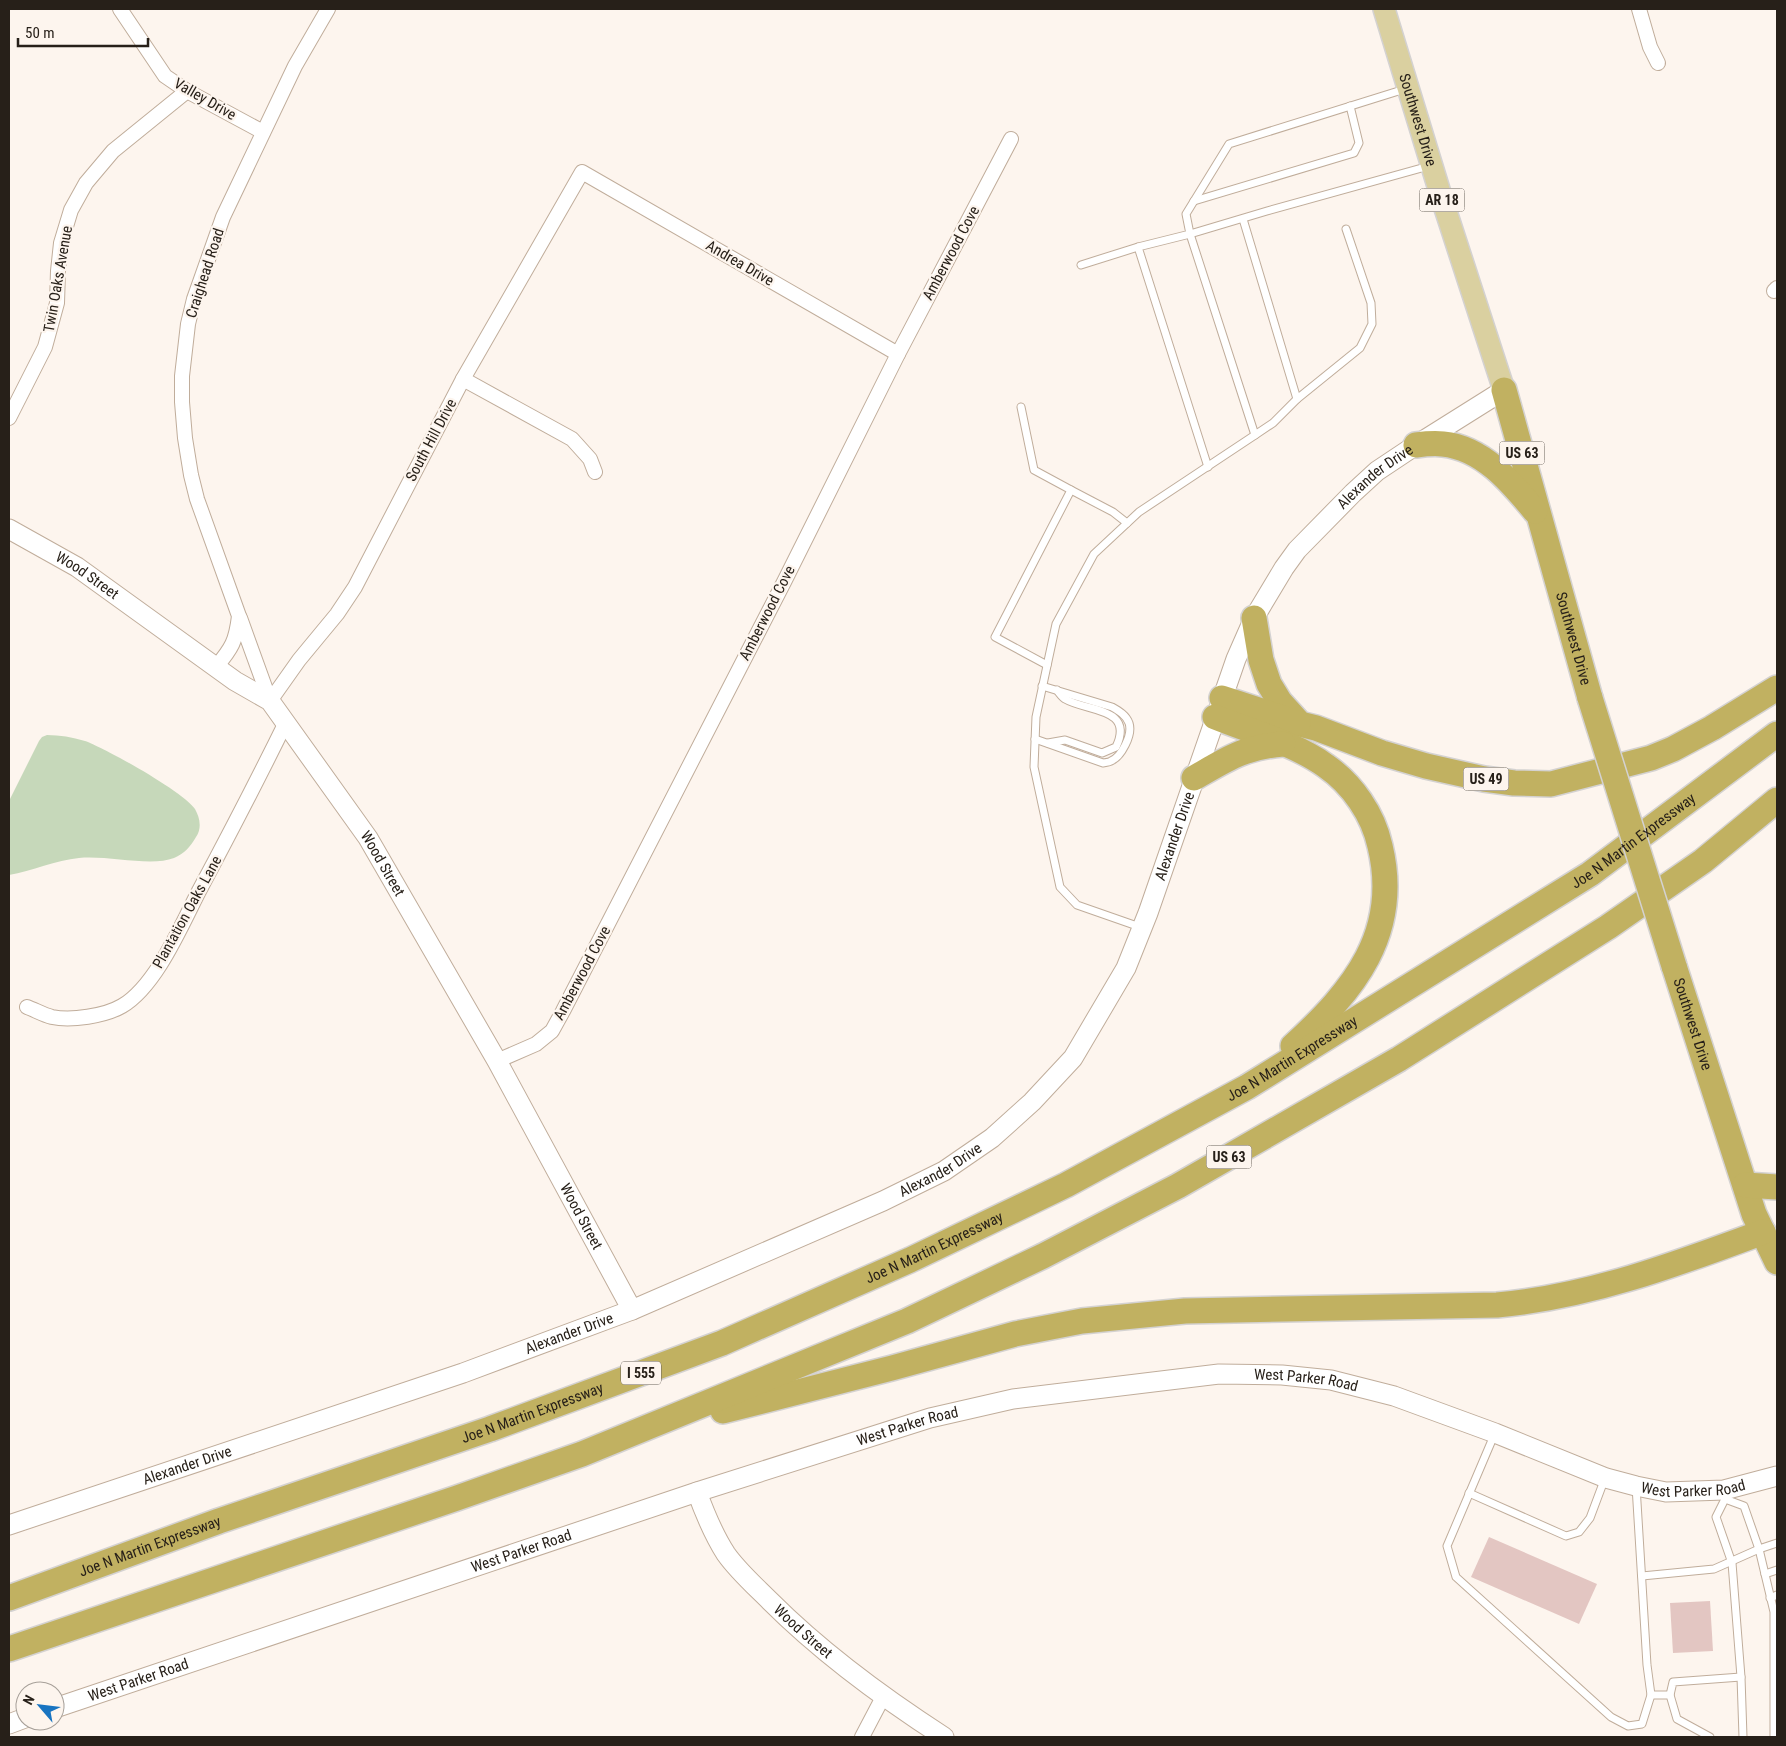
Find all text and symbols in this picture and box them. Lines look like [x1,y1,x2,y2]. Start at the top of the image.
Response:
scale bar [18,15,148,47]
text: 50 m [25,24,55,42]
street label: Southwest Drive [1395,72,1440,168]
street label: Valley Drive [171,74,239,124]
road number: AR 18 [1420,188,1464,212]
street label: Amberwood Cove [919,203,983,303]
street label: Twin Oaks Avenue [40,224,76,334]
street label: Craighead Road [182,226,228,320]
street label: Andrea Drive [703,236,777,290]
street label: South Hill Drive [402,396,460,484]
street label: Alexander Drive [1333,441,1416,513]
road number: US 63 [1500,442,1544,464]
street label: Wood Street [52,548,122,603]
street label: Amberwood Cove [735,563,799,663]
street label: Southwest Drive [1552,590,1595,687]
road number: US 49 [1464,768,1508,791]
street label: Alexander Drive [1151,789,1198,883]
street label: Joe N Martin Expressway [1568,789,1699,892]
street label: Wood Street [357,827,409,899]
street label: Plantation Oaks Lane [149,853,225,971]
street label: Amberwood Cove [550,923,614,1023]
street label: Southwest Drive [1669,976,1716,1072]
street label: Joe N Martin Expressway [1224,1012,1361,1105]
street label: Alexander Drive [896,1139,985,1201]
road number: US 63 [1206,1146,1252,1168]
street label: Wood Street [556,1180,606,1253]
street label: Joe N Martin Expressway [863,1208,1006,1288]
street label: Alexander Drive [523,1309,616,1358]
road number: I 555 [621,1362,661,1385]
street label: West Parker Road [1254,1366,1360,1396]
street label: Joe N Martin Expressway [459,1379,606,1447]
street label: West Parker Road [855,1403,960,1450]
street label: Alexander Drive [140,1442,234,1489]
street label: West Parker Road [1640,1476,1747,1501]
street label: Joe N Martin Expressway [76,1512,223,1581]
street label: West Parker Road [469,1526,574,1576]
street label: Wood Street [770,1601,836,1662]
street label: West Parker Road [86,1655,191,1705]
north arrow [15,1681,65,1731]
text: N [19,1692,38,1707]

